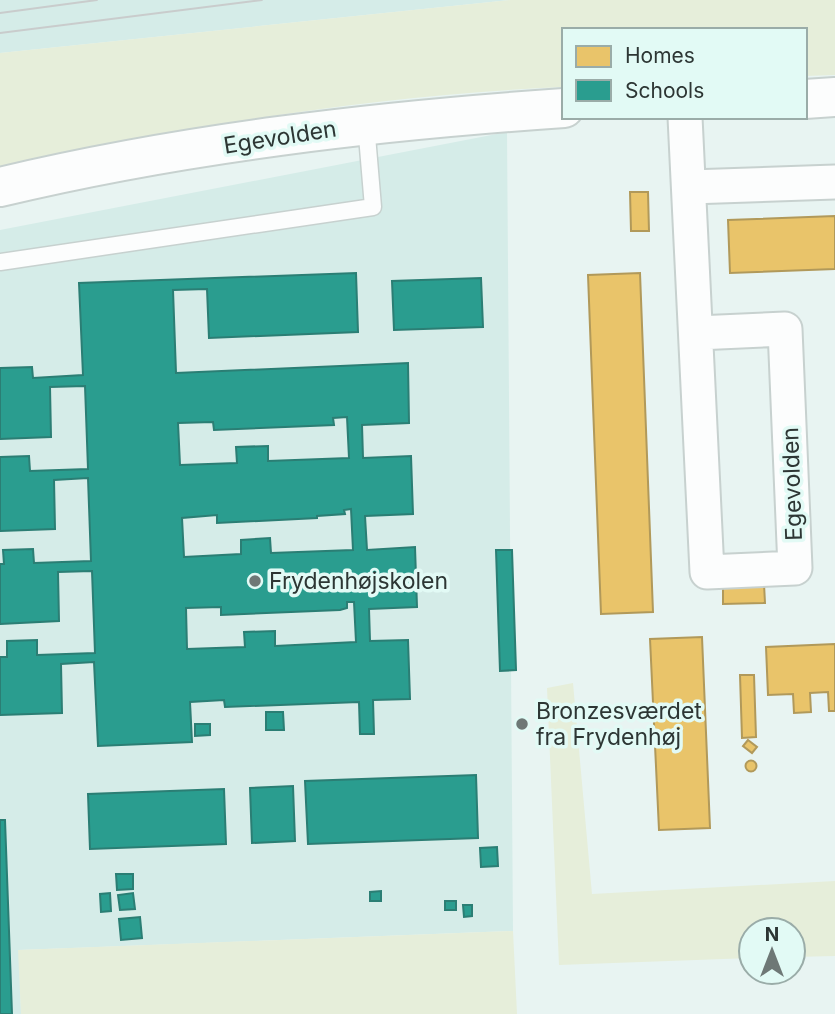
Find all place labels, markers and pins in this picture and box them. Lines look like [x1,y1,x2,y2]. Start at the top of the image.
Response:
place label: Frydenhøjskolen [269,567,448,595]
marker: Frydenhøjskolen [247,573,263,589]
place label: Bronzesværdet fra Frydenhøj [536,697,702,751]
marker: Bronzesværdet fra Frydenhøj [514,716,530,732]

